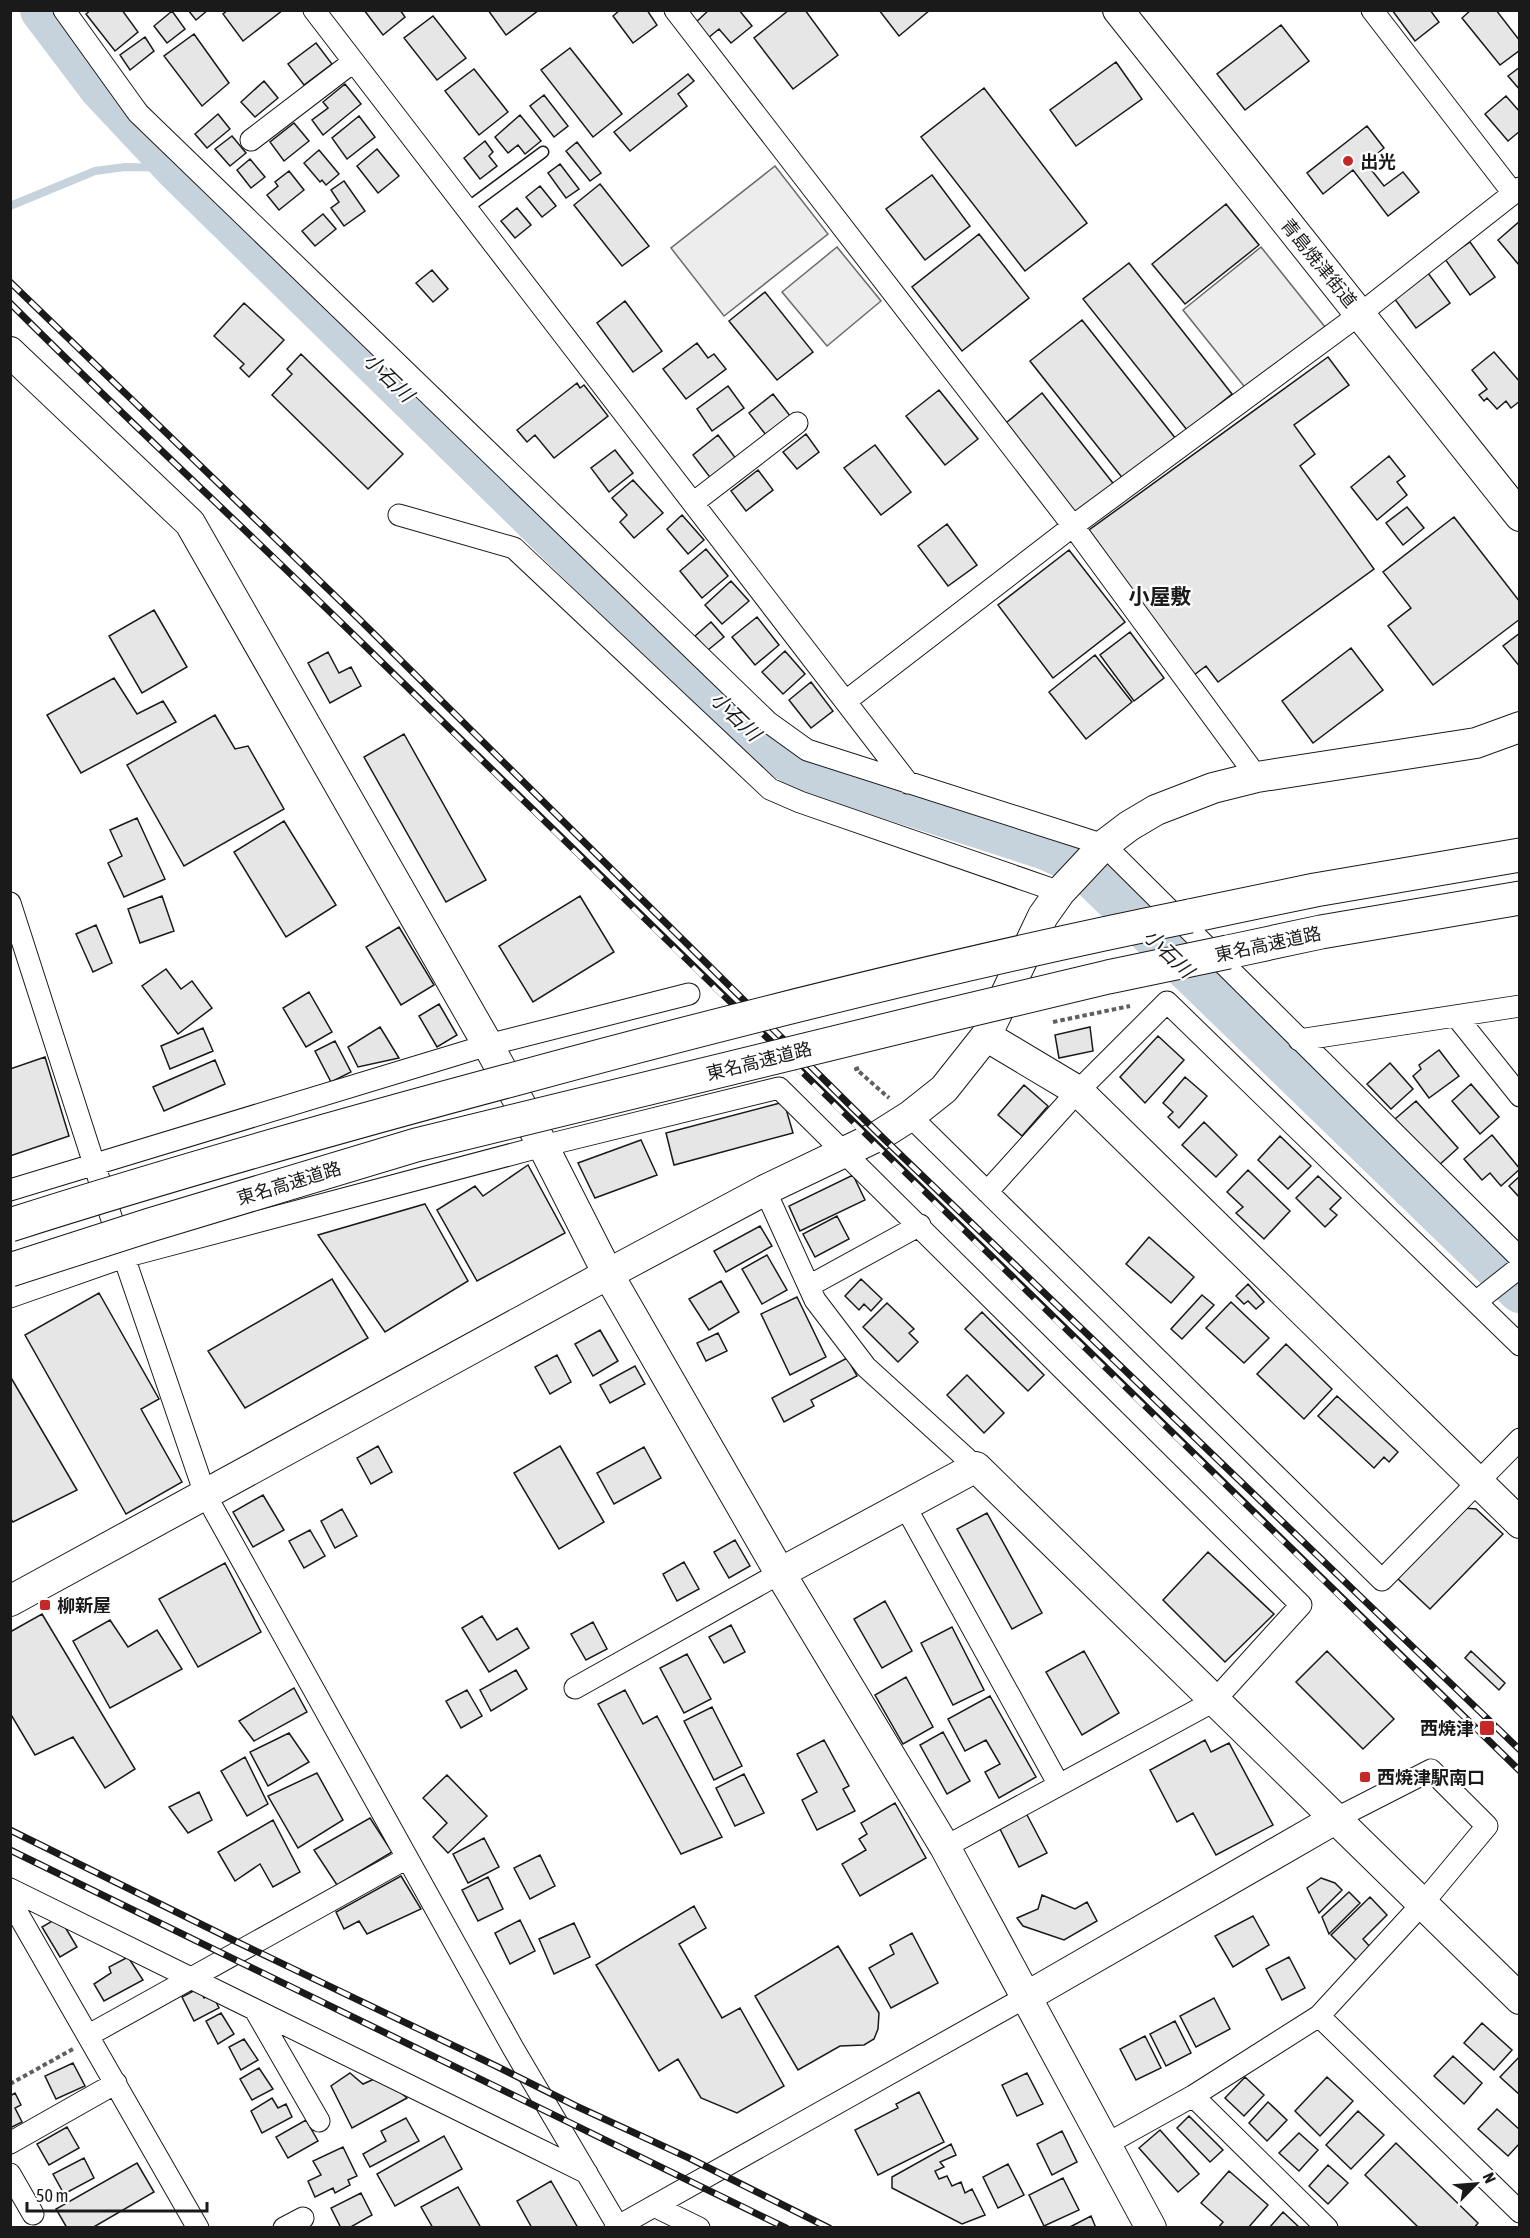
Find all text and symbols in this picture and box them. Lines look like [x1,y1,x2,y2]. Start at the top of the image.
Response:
place label: 出光 [1360,151,1396,172]
marker: 出光 [1341,154,1355,168]
street label: 青島焼津街道 [1277,214,1361,312]
water label: 小石川 [359,348,420,408]
district label: 小屋敷 [1129,584,1192,608]
water label: 小石川 [706,687,767,747]
street label: 東名高速道路 [1213,923,1323,965]
water label: 小石川 [1139,924,1200,984]
street label: 東名高速道路 [704,1038,814,1084]
street label: 東名高速道路 [234,1157,344,1209]
place label: 柳新屋 [57,1595,111,1616]
marker: 柳新屋 [38,1598,52,1612]
place label: 西焼津 [1420,1718,1474,1739]
marker: 西焼津 [1478,1719,1496,1737]
place label: 西焼津駅南口 [1377,1767,1485,1788]
marker: 西焼津駅南口 [1358,1770,1372,1784]
north arrow [1446,2154,1506,2214]
text: N [1479,2170,1500,2186]
scale bar [27,2175,207,2213]
text: 50 m [36,2185,68,2206]

